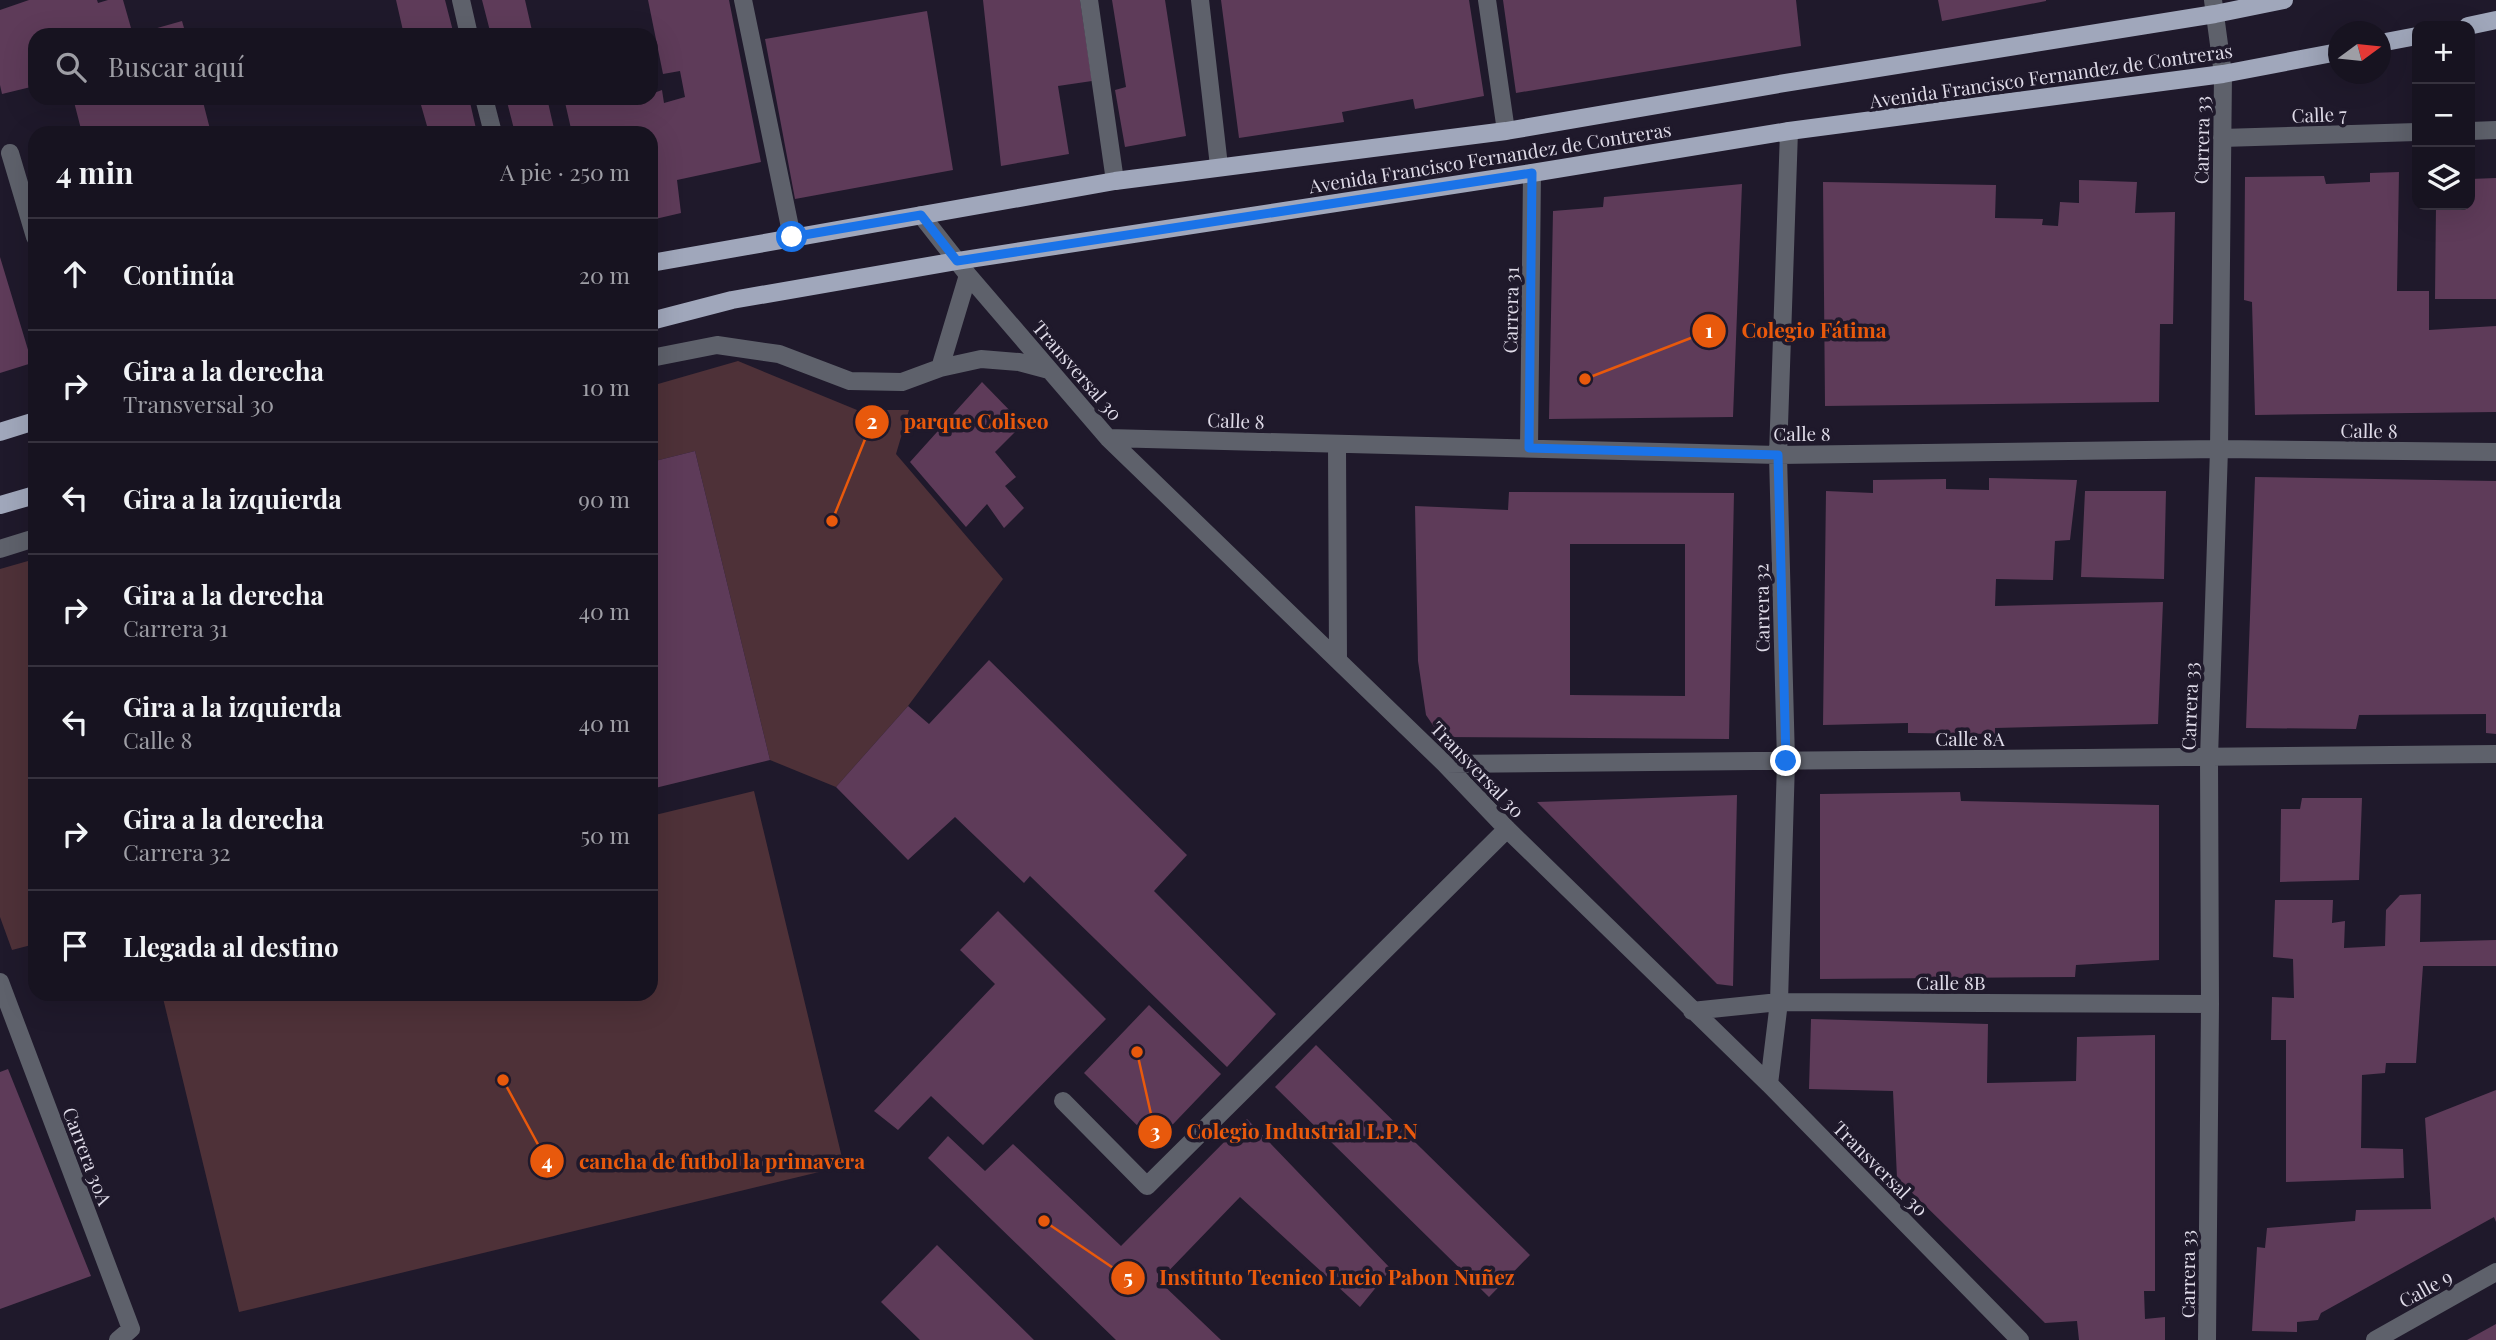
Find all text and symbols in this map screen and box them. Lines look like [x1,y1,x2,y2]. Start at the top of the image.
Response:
north arrow [2328,21,2391,84]
map controls [2412,21,2475,210]
button: + [2412,21,2475,84]
search box [28,28,658,105]
street label: Avenida Francisco Fernandez de Contreras [1867,37,2234,114]
icon: search [52,48,90,86]
text: Buscar aquí [108,49,244,84]
button: − [2412,84,2475,147]
street label: Carrera 33 [2187,96,2215,184]
street label: Calle 7 [2291,100,2347,128]
street label: Avenida Francisco Fernandez de Contreras [1306,116,1673,199]
button: layers [2412,147,2475,210]
text: 4 min [56,152,134,192]
text: A pie · 250 m [500,156,630,187]
route start [776,221,807,252]
icon: ahead [56,255,94,293]
text: Continúa [123,257,235,292]
text: 20 m [579,259,630,290]
street label: Carrera 31 [1496,266,1524,354]
callout: Colegio Fátima [1692,310,1900,352]
street label: Transversal 30 [1027,314,1129,426]
text: 1 [1705,315,1713,343]
text: Colegio Fátima [1741,315,1887,343]
text: Gira a la derecha [123,353,324,388]
icon: right [56,367,94,405]
text: 10 m [582,371,630,402]
text: Transversal 30 [123,388,274,419]
callout: parque Coliseo [854,401,1063,443]
text: 2 [867,406,878,434]
text: parque Coliseo [903,406,1049,434]
street label: Calle 8 [1207,406,1265,434]
street label: Calle 8 [2340,417,2398,443]
street label: Calle 8 [1773,420,1831,446]
icon: left [56,479,94,517]
text: Gira a la izquierda [123,481,342,516]
text: 90 m [578,483,630,514]
street label: Carrera 32 [1747,563,1775,653]
text: Gira a la derecha [123,577,324,612]
icon: right [56,591,94,629]
text: 40 m [579,595,630,626]
text: Carrera 31 [123,612,228,643]
street label: Carrera 33 [2174,661,2204,751]
text: Gira a la izquierda [123,689,342,724]
icon: left [56,703,94,741]
text: 40 m [579,707,630,738]
street label: Transversal 30 [1425,715,1531,823]
text: Calle 8 [123,724,193,755]
street label: Calle 8A [1935,725,2006,751]
route end [1770,745,1801,776]
text: Gira a la derecha [123,801,324,836]
icon: right [56,815,94,853]
text: 50 m [581,819,630,850]
text: Carrera 32 [123,836,230,867]
icon: arrive [56,927,94,965]
text: Llegada al destino [123,929,339,964]
street label: Calle 8B [1916,969,1986,995]
street label: Carrera 30A [57,1103,119,1210]
callout: Colegio Industrial L.P.N [1137,1111,1432,1153]
street label: Transversal 30 [1828,1115,1934,1221]
text: 3 [1150,1116,1160,1144]
text: Colegio Industrial L.P.N [1186,1116,1418,1144]
callout: cancha de futbol la primavera [530,1140,879,1182]
text: 4 [541,1146,553,1174]
text: cancha de futbol la primavera [579,1146,865,1174]
street label: Carrera 33 [2174,1230,2200,1318]
callout: Instituto Tecnico Lucio Pabon Nuñez [1110,1257,1529,1299]
text: 5 [1123,1262,1133,1290]
text: Instituto Tecnico Lucio Pabon Nuñez [1159,1262,1515,1290]
street label: Calle 9 [2394,1263,2456,1313]

